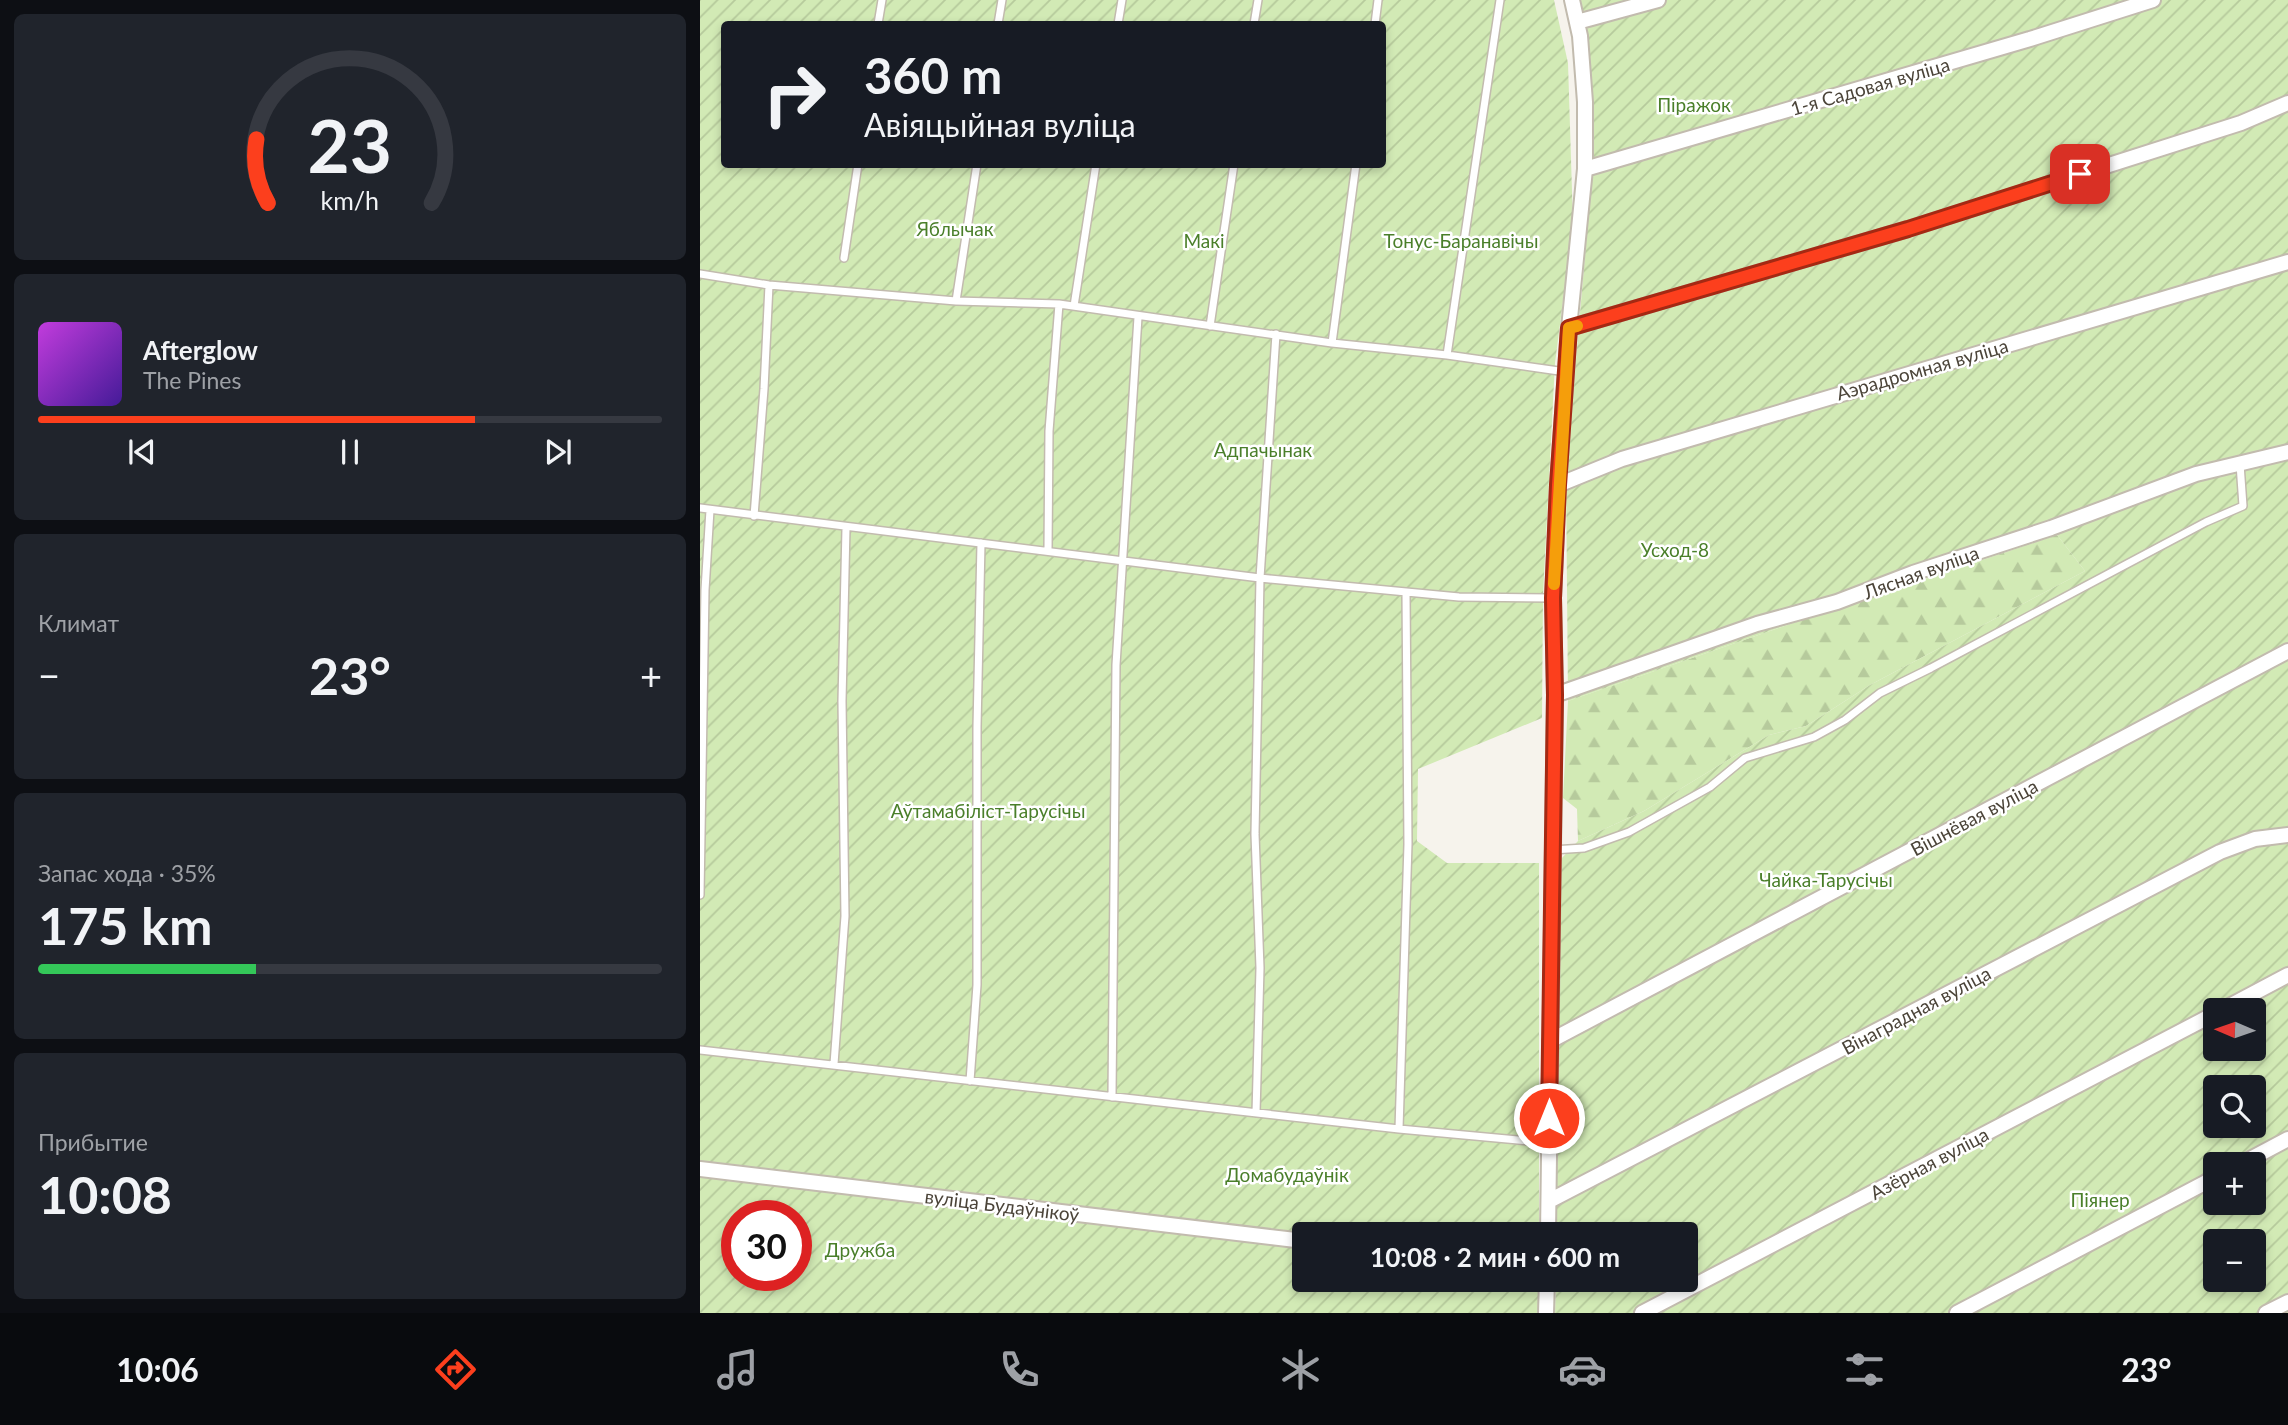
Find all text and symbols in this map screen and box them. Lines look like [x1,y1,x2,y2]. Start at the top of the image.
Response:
text: 360 m [864,46,1002,104]
icon: right [749,49,840,140]
street label: 1-я Садовая вуліца [1788,52,1952,120]
park label: Піражок [1657,93,1731,116]
text: 23 [308,101,392,189]
text: Авіяцыйная вуліца [864,105,1136,144]
pin [2050,144,2110,204]
icon: arrive [2061,155,2099,193]
text: km/h [321,185,379,215]
park label: Яблычак [915,217,994,240]
park label: Макі [1183,229,1225,252]
park label: Тонус-Баранавічы [1384,229,1538,252]
street label: Аэрадромная вуліца [1833,333,2011,405]
text: Afterglow [143,334,258,366]
text: The Pines [143,366,241,394]
icon: previous [123,433,161,471]
icon: pause [331,433,369,471]
icon: next [539,433,577,471]
park label: Адпачынак [1214,438,1312,461]
park label: Усход-8 [1641,538,1709,561]
street label: Лясная вуліца [1859,540,1982,604]
text: Климат [38,609,119,637]
text: 23° [309,644,391,706]
text: − [38,652,60,698]
text: + [640,652,662,698]
street label: Вішнёвая вуліца [1906,774,2042,860]
park label: Аўтамабіліст-Тарусічы [891,799,1085,822]
text: Запас хода · 35% [38,859,216,887]
park label: Чайка-Тарусічы [1759,868,1893,891]
text: 175 km [38,894,212,956]
street label: Вінаградная вуліца [1838,961,1994,1059]
north arrow [2203,998,2266,1060]
map controls [2203,998,2266,1292]
button: search [2203,1075,2266,1138]
position arrow [1512,1081,1586,1155]
street label: Азёрная вуліца [1866,1122,1992,1204]
text: Прибытие [38,1128,148,1156]
button: + [2203,1152,2266,1215]
text: 10:08 [38,1163,172,1225]
park label: Домабудаўнік [1225,1163,1349,1186]
street label: вуліца Будаўнікоў [923,1184,1081,1226]
park label: Піянер [2070,1188,2130,1211]
speed limit sign: 30 [721,1200,812,1291]
button: − [2203,1229,2266,1292]
park label: Дружба [825,1238,895,1261]
text: 10:08 · 2 мин · 600 m [1370,1241,1620,1273]
icon: directions [431,1345,480,1394]
icon: music [713,1345,762,1394]
icon: phone [995,1345,1044,1394]
icon: climate [1276,1345,1325,1394]
icon: car [1558,1345,1607,1394]
icon: filters [1840,1345,1889,1394]
text: 10:06 [116,1350,199,1389]
text: 23° [2121,1350,2172,1389]

